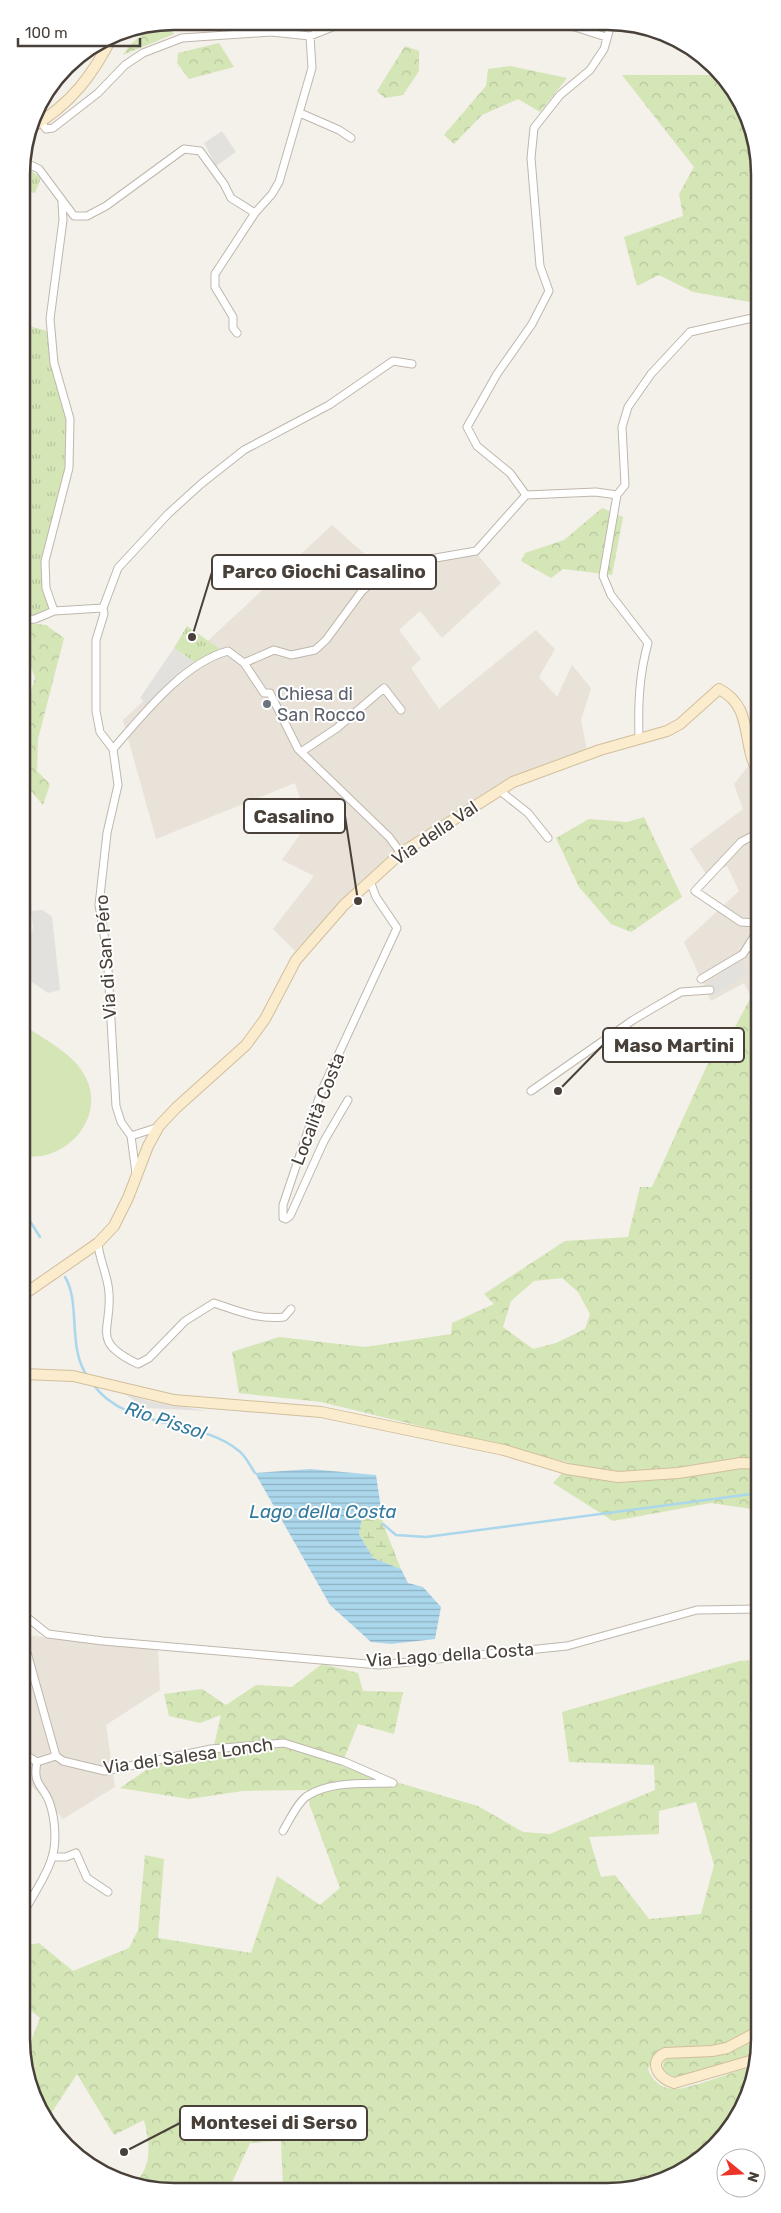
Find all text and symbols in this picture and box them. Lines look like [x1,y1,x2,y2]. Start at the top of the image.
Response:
scale bar [18,15,140,47]
text: 100 m [25,24,67,42]
callout: Parco Giochi Casalino [212,555,436,589]
text: Parco Giochi Casalino [222,560,426,583]
place label: Chiesa di San Rocco [277,683,366,726]
marker: Chiesa di San Rocco [261,698,273,710]
street label: Via della Val [388,796,482,870]
callout: Casalino [244,799,345,833]
text: Casalino [254,805,334,828]
street label: Via di San Péro [91,894,121,1020]
callout: Maso Martini [603,1028,744,1062]
text: Maso Martini [614,1034,734,1057]
street label: Località Costa [286,1050,350,1168]
water label: Rio Pissol [122,1396,210,1445]
water label: Lago della Costa [249,1500,397,1523]
street label: Via Lago della Costa [365,1638,535,1672]
street label: Via del Salesa Lonch [102,1733,274,1779]
callout: Montesei di Serso [180,2106,367,2140]
text: Montesei di Serso [191,2111,357,2134]
north arrow [716,2148,766,2198]
text: N [743,2169,763,2184]

